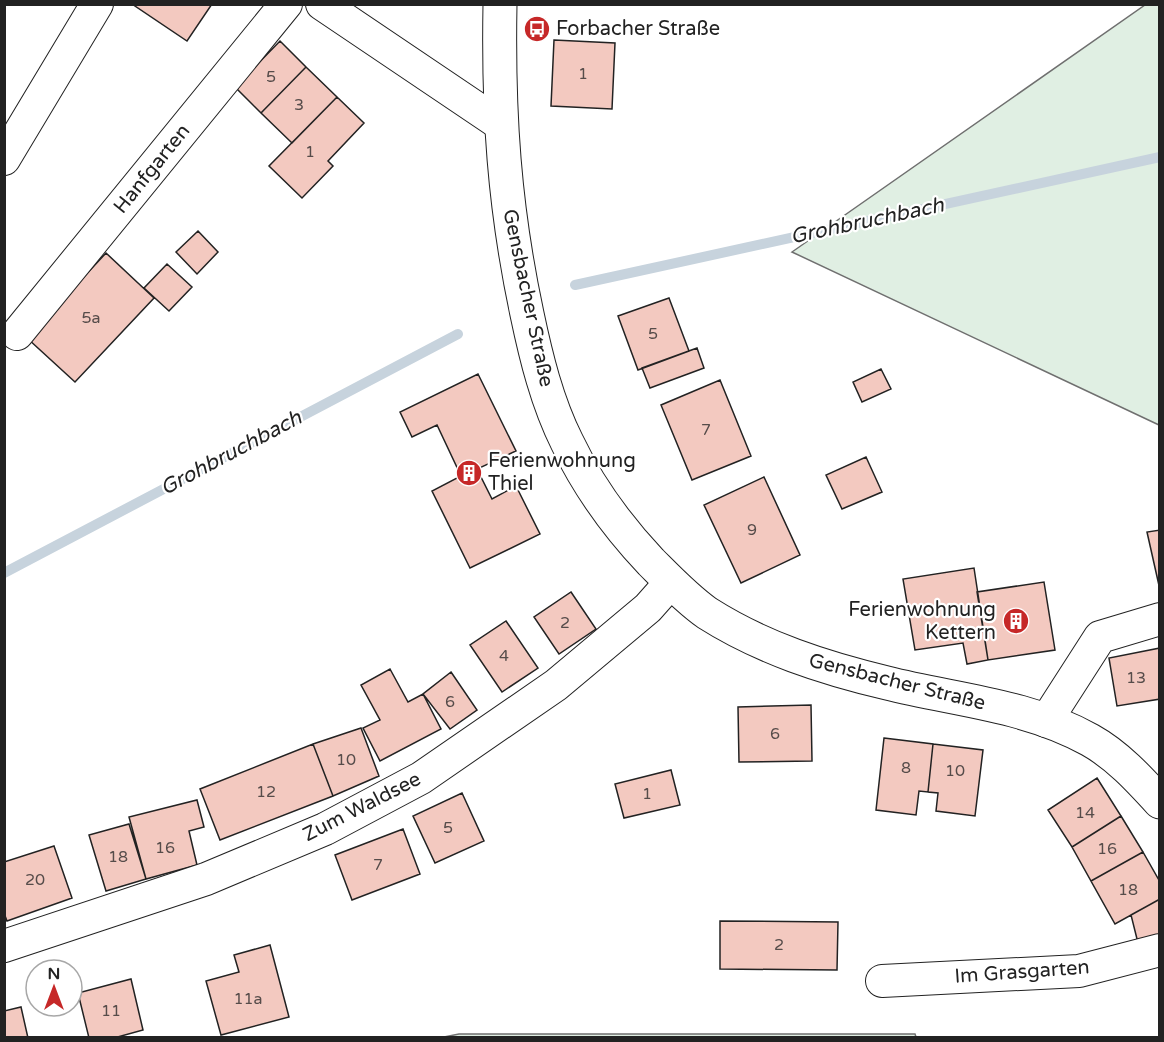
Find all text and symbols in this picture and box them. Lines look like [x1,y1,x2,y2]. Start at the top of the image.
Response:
bus stop icon: Forbacher Straße [522,14,552,44]
place label: Forbacher Straße [556,17,720,41]
house number: 1 [578,64,588,84]
house number: 5 [266,67,276,87]
house number: 3 [294,95,304,115]
street label: Hanfgarten [109,120,195,218]
house number: 1 [305,142,315,162]
water label: Grohbruchbach [788,192,947,249]
street label: Gensbacher Straße [497,207,559,389]
house number: 5a [81,308,101,328]
house number: 5 [648,324,658,344]
water label: Grohbruchbach [156,405,307,501]
house number: 7 [701,420,711,440]
place label: Ferienwohnung Thiel [488,449,636,496]
building icon: Ferienwohnung Thiel [454,458,484,488]
house number: 9 [747,520,757,540]
place label: Ferienwohnung Kettern [848,598,996,645]
building icon: Ferienwohnung Kettern [1001,606,1031,636]
house number: 2 [560,613,570,633]
house number: 4 [499,646,509,666]
street label: Gensbacher Straße [806,648,988,716]
house number: 13 [1126,668,1146,688]
house number: 6 [445,692,455,712]
house number: 6 [770,724,780,744]
house number: 10 [336,750,356,770]
house number: 8 [901,758,911,778]
house number: 10 [945,761,965,781]
street label: Zum Waldsee [299,767,425,847]
house number: 12 [256,782,276,802]
house number: 1 [642,784,652,804]
house number: 14 [1075,803,1095,823]
house number: 5 [443,818,453,838]
house number: 16 [155,838,175,858]
house number: 16 [1097,839,1117,859]
house number: 18 [108,847,128,867]
house number: 7 [373,855,383,875]
house number: 20 [25,870,45,890]
house number: 18 [1118,880,1138,900]
house number: 2 [774,935,784,955]
street label: Im Grasgarten [954,955,1090,989]
north arrow [24,958,84,1018]
text: N [48,964,60,984]
house number: 11a [233,989,263,1009]
house number: 11 [101,1001,121,1021]

